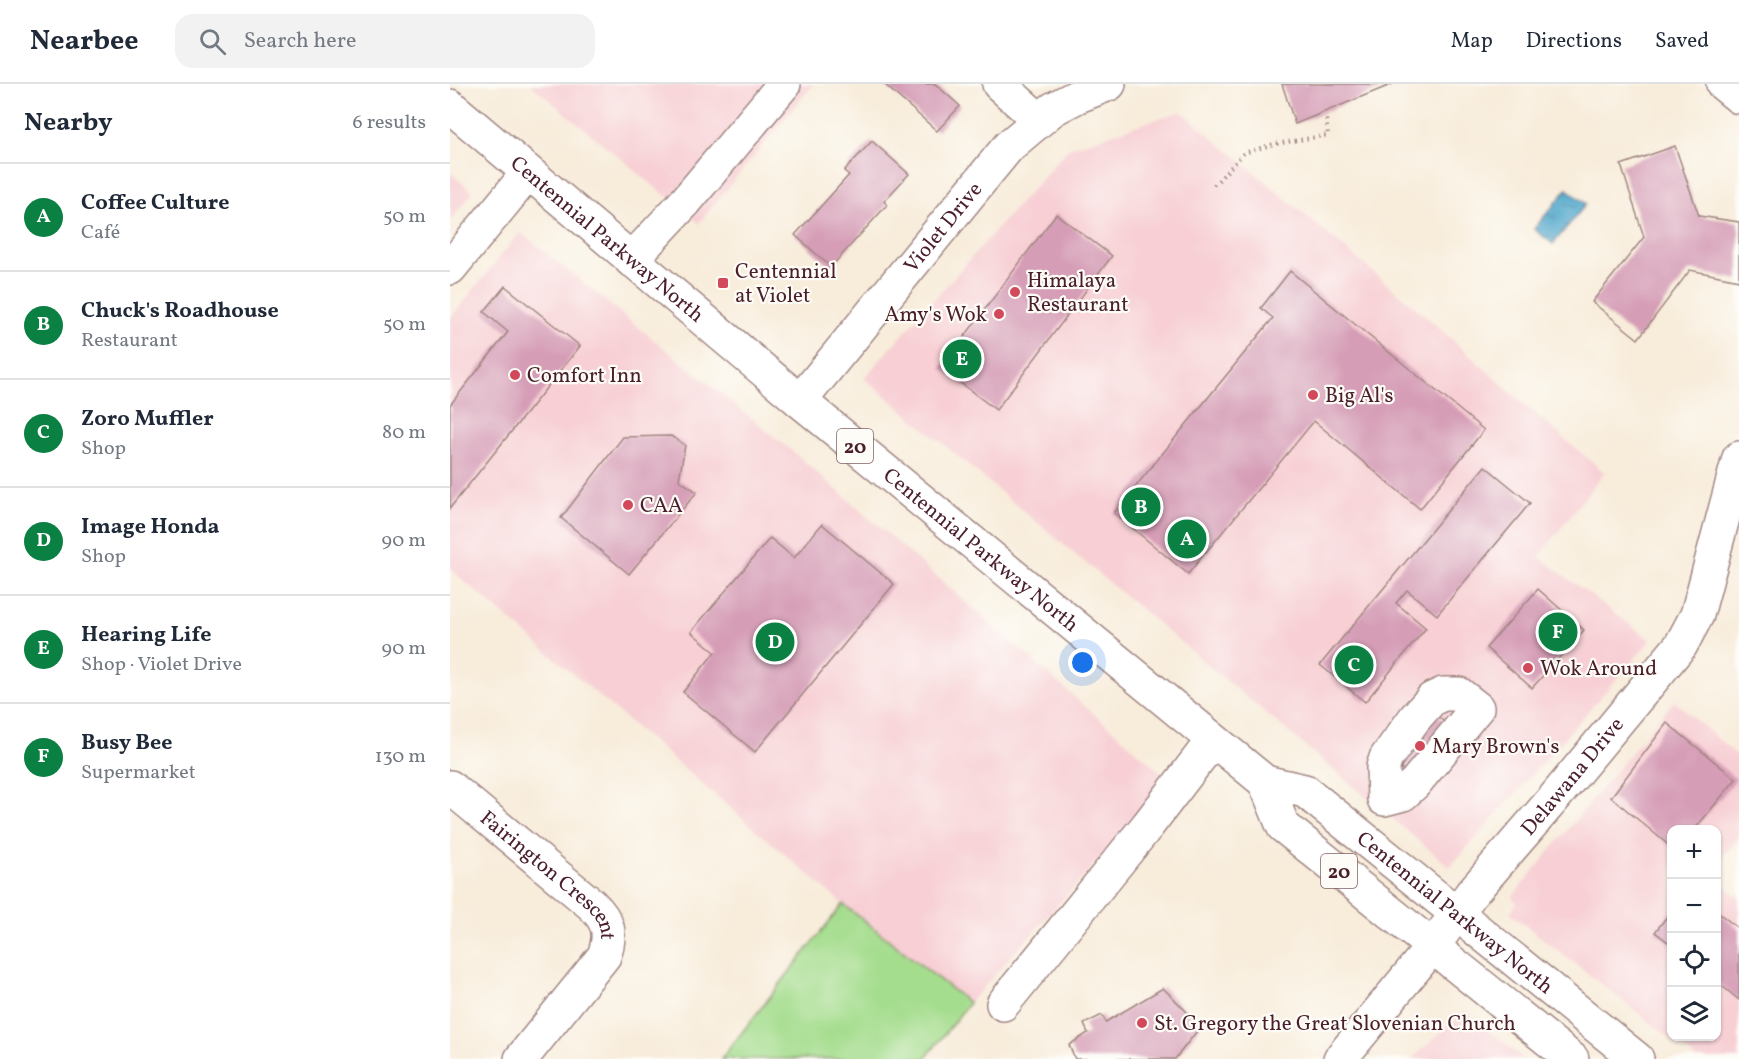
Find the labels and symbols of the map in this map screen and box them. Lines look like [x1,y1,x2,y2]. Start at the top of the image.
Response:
street label: Centennial Parkway North [503,150,710,330]
street label: Violet Drive [898,176,990,280]
place label: Centennial at Violet [735,258,836,311]
place label: Himalaya Restaurant [1027,267,1129,320]
marker: Centennial at Violet [716,276,730,290]
marker: Himalaya Restaurant [1008,285,1022,299]
place label: Amy's Wok [885,301,988,330]
marker: Amy's Wok [992,307,1006,321]
pin: E [942,336,982,382]
place label: Comfort Inn [527,362,642,391]
marker: Comfort Inn [508,368,522,382]
place label: Big Al's [1325,382,1394,411]
marker: Big Al's [1306,388,1320,402]
road number: 20 [837,429,873,463]
street label: Centennial Parkway North [876,462,1084,640]
pin: B [1122,484,1160,530]
place label: CAA [640,492,683,521]
marker: CAA [621,498,635,512]
pin: A [1168,516,1206,562]
pin: F [1538,610,1578,654]
pin: D [756,620,794,664]
pin: C [1334,642,1374,688]
your location [1068,648,1097,677]
place label: Wok Around [1540,655,1657,684]
marker: Wok Around [1521,661,1535,675]
street label: Delawana Drive [1515,711,1631,843]
place label: Mary Brown's [1432,733,1559,762]
marker: Mary Brown's [1413,739,1427,753]
street label: Fairington Crescent [473,805,621,940]
street label: Centennial Parkway North [1350,825,1559,1002]
road number: 20 [1321,854,1357,888]
place label: St. Gregory the Great Slovenian Church [1154,1010,1516,1039]
marker: St. Gregory the Great Slovenian Church [1135,1016,1149,1030]

